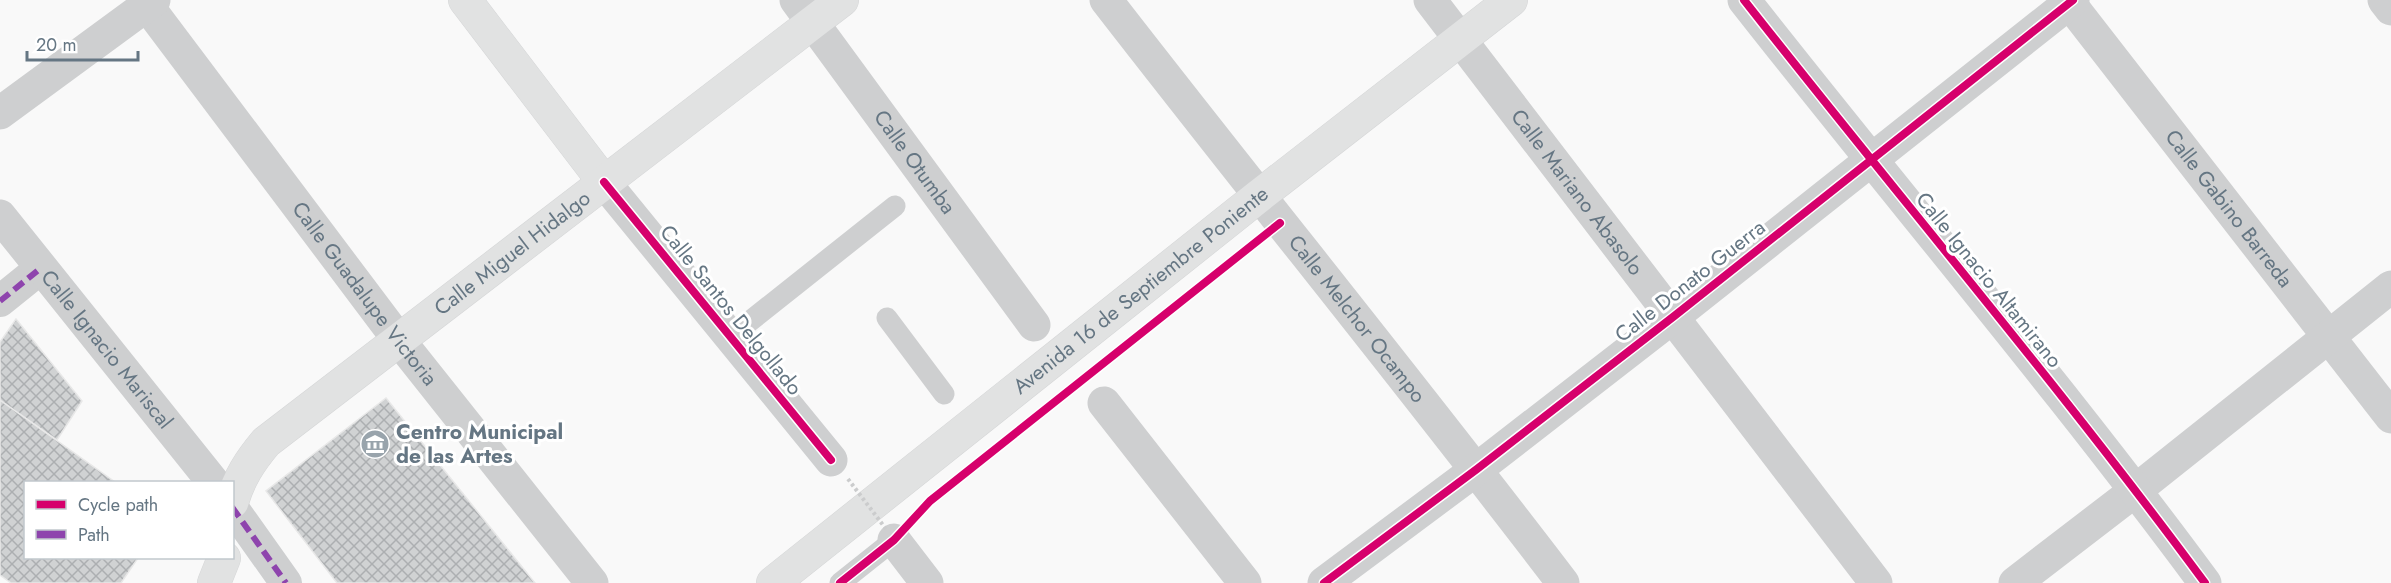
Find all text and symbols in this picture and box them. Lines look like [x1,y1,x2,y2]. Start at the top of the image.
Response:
scale bar [27,24,138,62]
text: 20 m [36,32,76,58]
street label: Calle Mariano Abasolo [1504,103,1650,282]
street label: Calle Otumba [866,104,963,220]
street label: Calle Gabino Barreda [2158,123,2300,294]
street label: Avenida 16 de Septiembre Poniente [1006,179,1275,401]
street label: Calle Miguel Hidalgo [428,183,597,323]
street label: Calle Ignacio Altamirano [1909,186,2069,374]
street label: Calle Guadalupe Victoria [285,195,445,392]
street label: Calle Donato Guerra [1608,213,1772,349]
street label: Calle Santos Delgollado [653,218,809,402]
street label: Calle Melchor Ocampo [1281,229,1433,409]
street label: Calle Ignacio Mariscal [34,264,180,435]
place label: Centro Municipal de las Artes [396,417,563,471]
museum icon: Centro Municipal de las Artes [359,428,391,460]
legend [24,481,234,559]
text: Cycle path [78,492,158,518]
text: Path [78,522,110,548]

